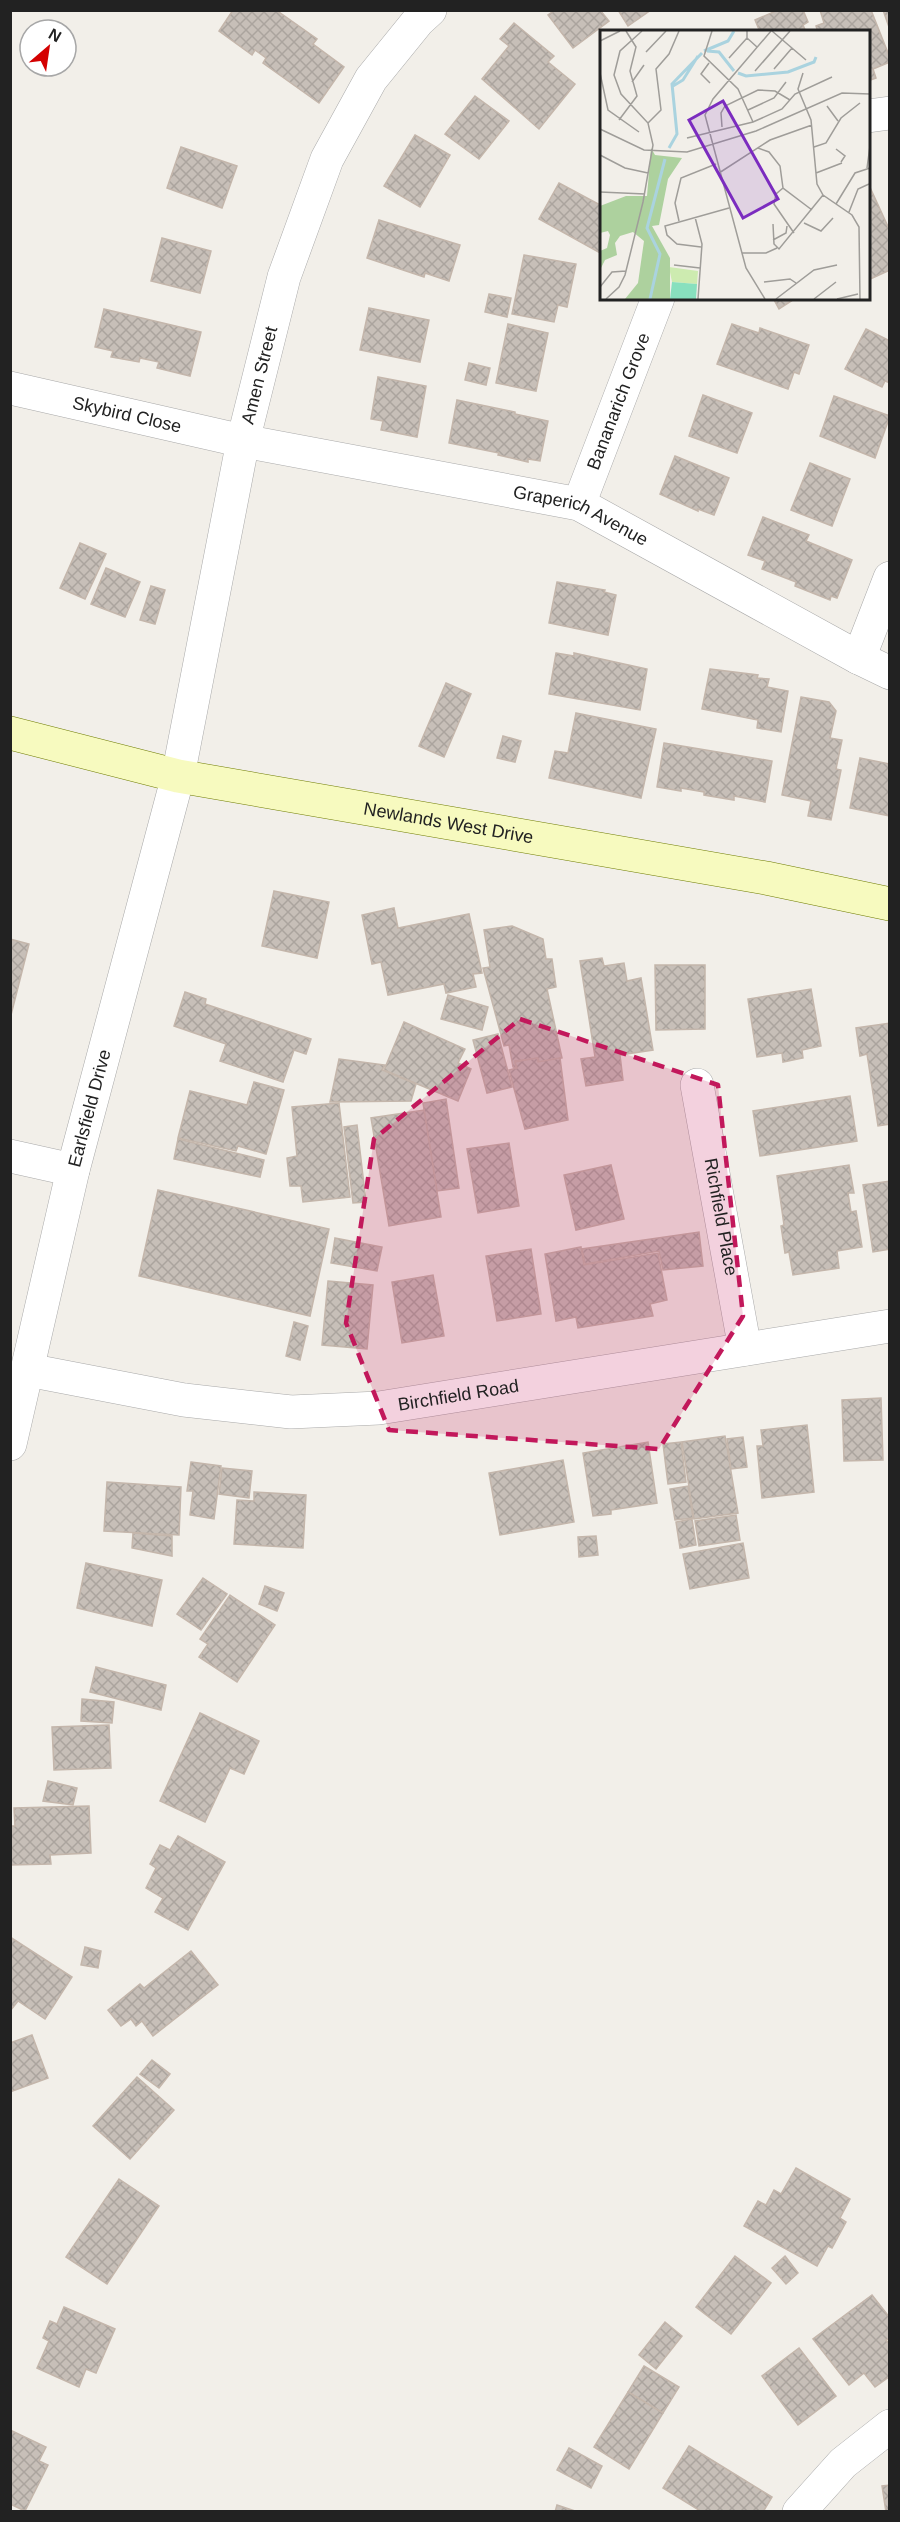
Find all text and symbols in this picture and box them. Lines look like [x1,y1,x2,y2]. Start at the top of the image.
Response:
north arrow [18,18,78,78]
text: N [46,25,64,46]
inset map [600,30,870,300]
street label: Amen Street [238,324,281,426]
street label: Bananarich Grove [583,330,654,473]
street label: Skybird Close [71,393,183,437]
street label: Graperich Avenue [512,482,651,550]
street label: Newlands West Drive [362,798,535,847]
street label: Earlsfield Drive [64,1047,115,1169]
street label: Richfield Place [700,1156,741,1277]
street label: Birchfield Road [396,1376,520,1415]

